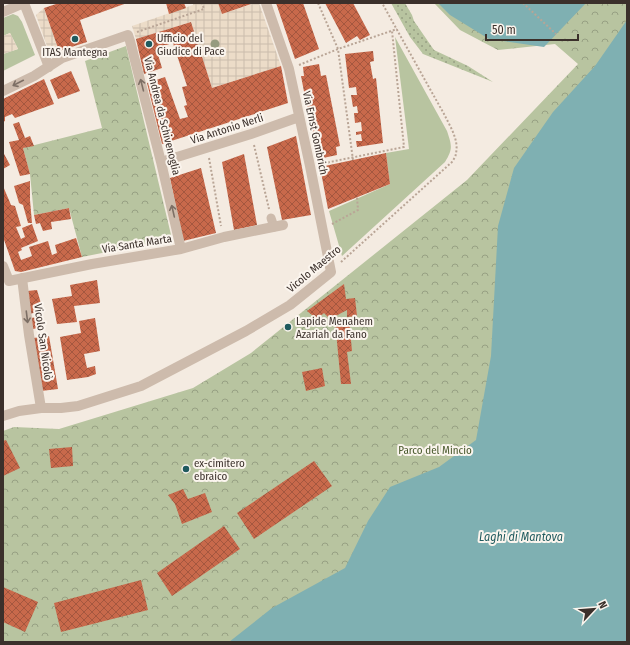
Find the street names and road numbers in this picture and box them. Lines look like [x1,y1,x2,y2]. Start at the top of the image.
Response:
street label: Via Andrea da Schivenoglia [141,56,183,176]
street label: Via Ernst Gombrich [300,90,330,176]
street label: Via Antonio Nerli [189,111,265,147]
street label: Via Santa Marta [101,232,173,256]
street label: Vicolo Maestro [284,243,344,295]
street label: Vicolo San Nicolò [31,303,55,381]

